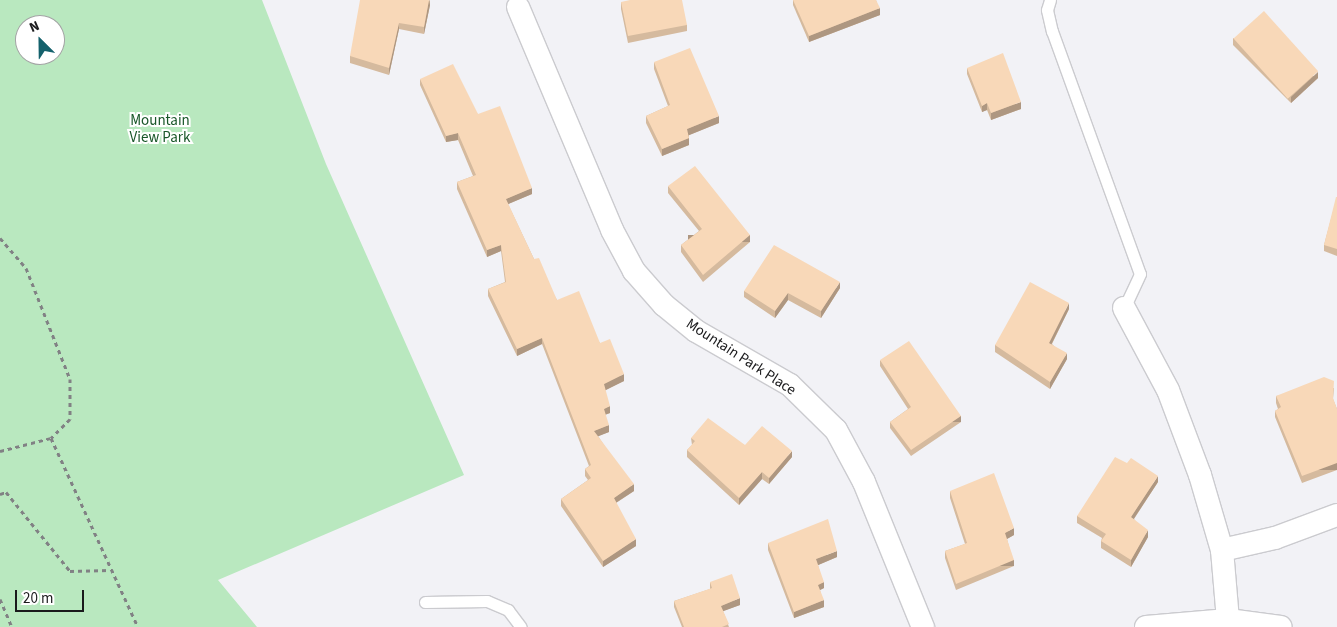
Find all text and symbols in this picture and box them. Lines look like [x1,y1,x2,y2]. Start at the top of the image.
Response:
north arrow [15,15,65,65]
text: N [26,16,43,38]
park label: Mountain View Park [130,111,190,146]
street label: Mountain Park Place [683,315,799,399]
scale bar [18,580,86,612]
text: 20 m [23,588,53,609]

